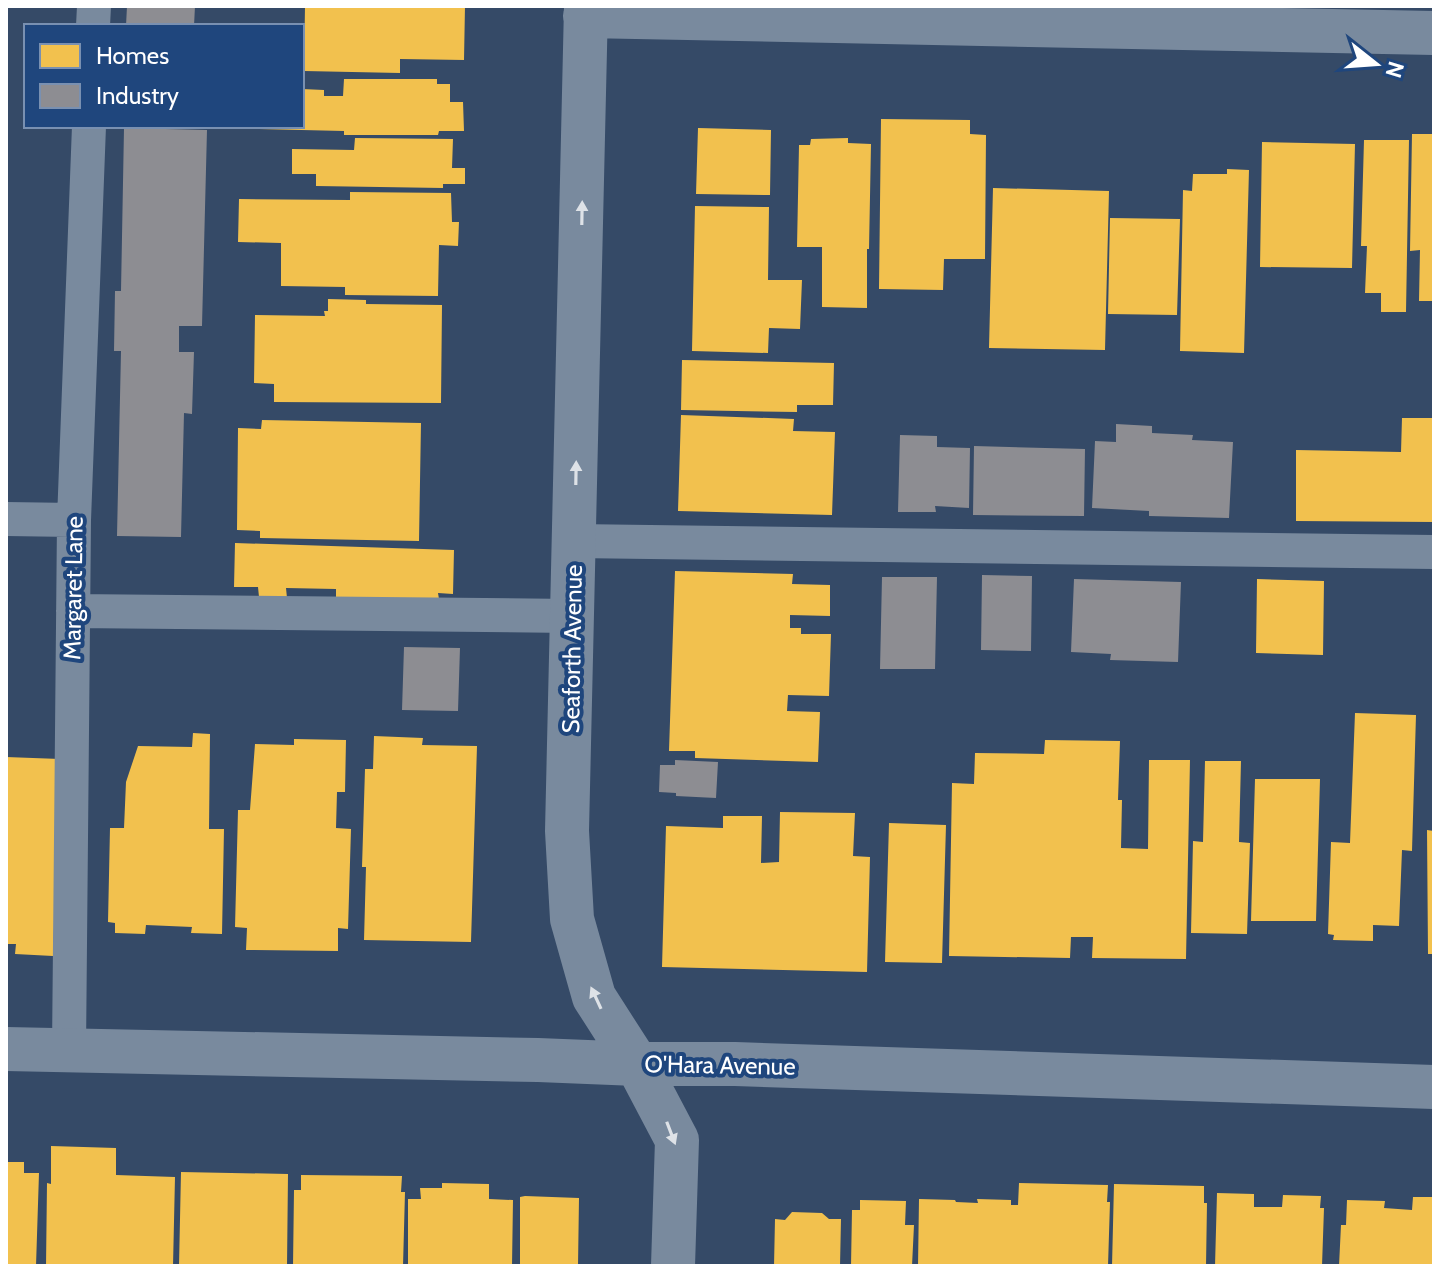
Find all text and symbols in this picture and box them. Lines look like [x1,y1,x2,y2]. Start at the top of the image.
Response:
legend [24,24,304,128]
north arrow [1336,24,1416,104]
text: Homes [96,41,169,70]
text: N [1379,58,1410,81]
text: Industry [96,81,179,110]
one-way arrow [575,200,588,225]
one-way arrow [569,460,582,485]
street label: Margaret Lane [57,516,89,660]
street label: Seaforth Avenue [556,564,588,734]
one-way arrow [589,986,603,1009]
street label: O'Hara Avenue [644,1049,796,1081]
one-way arrow [666,1122,678,1146]

